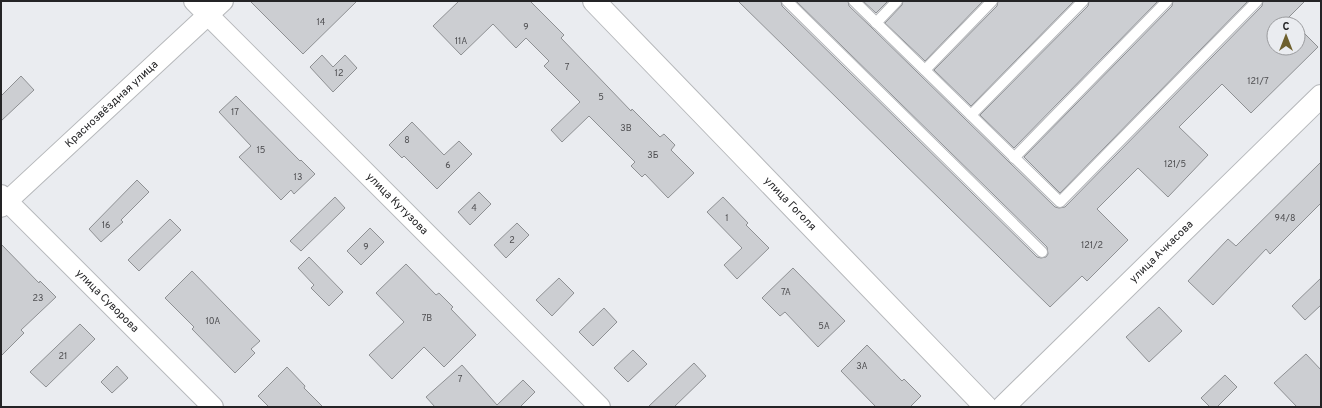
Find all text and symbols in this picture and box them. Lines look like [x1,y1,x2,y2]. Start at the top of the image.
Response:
north arrow [1266,16,1306,56]
house number: 14 [317,17,326,28]
text: С [1282,20,1290,34]
house number: 9 [523,22,529,33]
house number: 11А [455,36,467,47]
street label: Краснозвёздная улица [62,58,161,151]
house number: 7 [565,62,570,73]
house number: 12 [335,68,343,79]
house number: 121/7 [1247,76,1269,87]
house number: 5 [598,92,604,103]
house number: 17 [231,107,239,118]
house number: 3В [620,123,632,134]
house number: 8 [404,135,410,146]
house number: 15 [257,145,265,156]
house number: 3Б [647,150,659,161]
house number: 121/5 [1164,159,1186,170]
house number: 6 [445,160,451,171]
street label: улица Кутузова [363,170,431,238]
house number: 13 [294,172,302,183]
street label: улица Гоголя [761,174,819,234]
house number: 4 [471,203,477,214]
house number: 1 [725,213,729,224]
house number: 94/8 [1275,213,1295,224]
street label: улица Ачкасова [1127,217,1197,286]
house number: 16 [102,220,110,231]
house number: 2 [509,235,515,246]
house number: 121/2 [1081,240,1103,251]
house number: 9 [363,242,369,253]
street label: улица Суворова [72,266,142,336]
house number: 7А [781,287,791,298]
house number: 23 [33,293,43,304]
house number: 7В [422,313,432,324]
house number: 10А [206,316,220,327]
house number: 5А [818,321,830,332]
house number: 21 [59,351,67,362]
house number: 3А [856,361,868,372]
house number: 7 [458,374,463,385]

